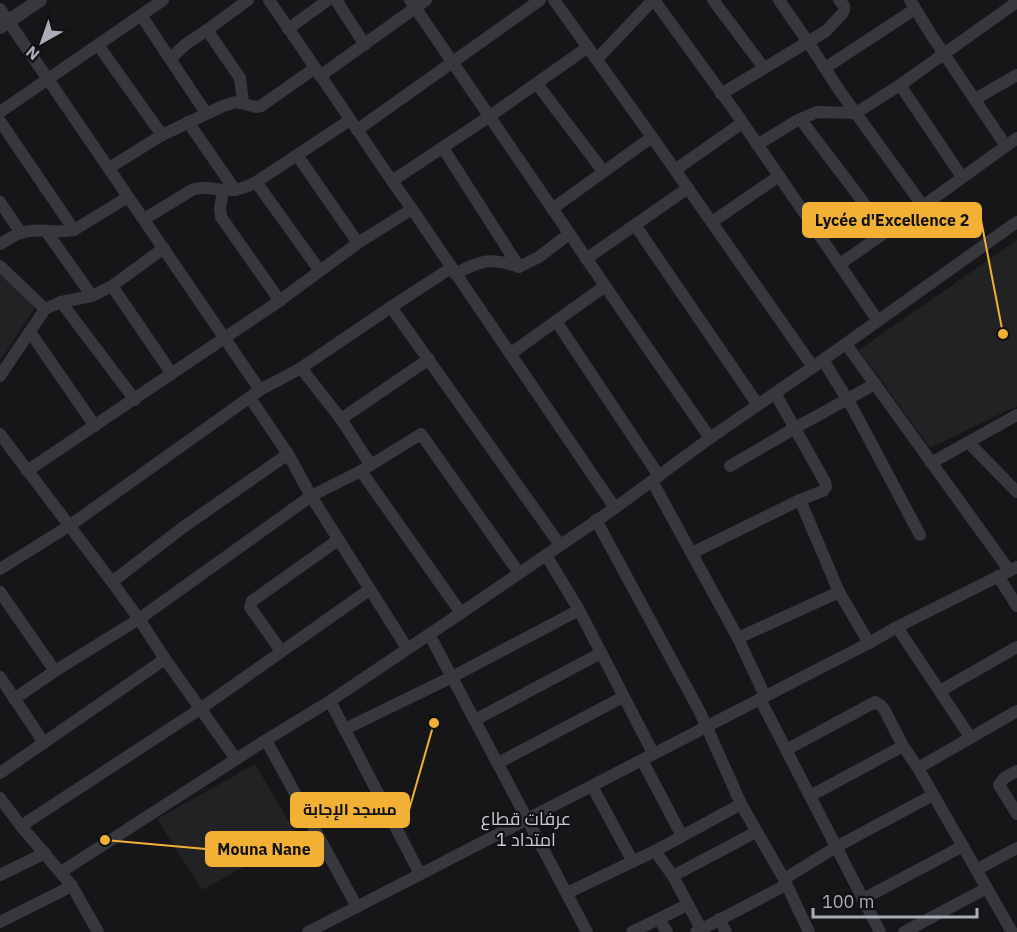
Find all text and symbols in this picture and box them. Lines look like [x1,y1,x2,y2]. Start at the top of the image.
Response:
north arrow [12,12,72,72]
text: N [21,42,43,65]
callout: Lycée d'Excellence 2 [803,203,981,237]
text: Lycée d'Excellence 2 [815,210,969,230]
callout: مسجد الإجابة [291,793,409,827]
text: مسجد الإجابة [303,799,397,821]
district label: عرفات قطاع 1 امتداد [481,807,571,851]
callout: Mouna Nane [206,832,323,866]
text: Mouna Nane [217,839,311,859]
scale bar [813,881,976,919]
text: 100 m [822,890,874,913]

